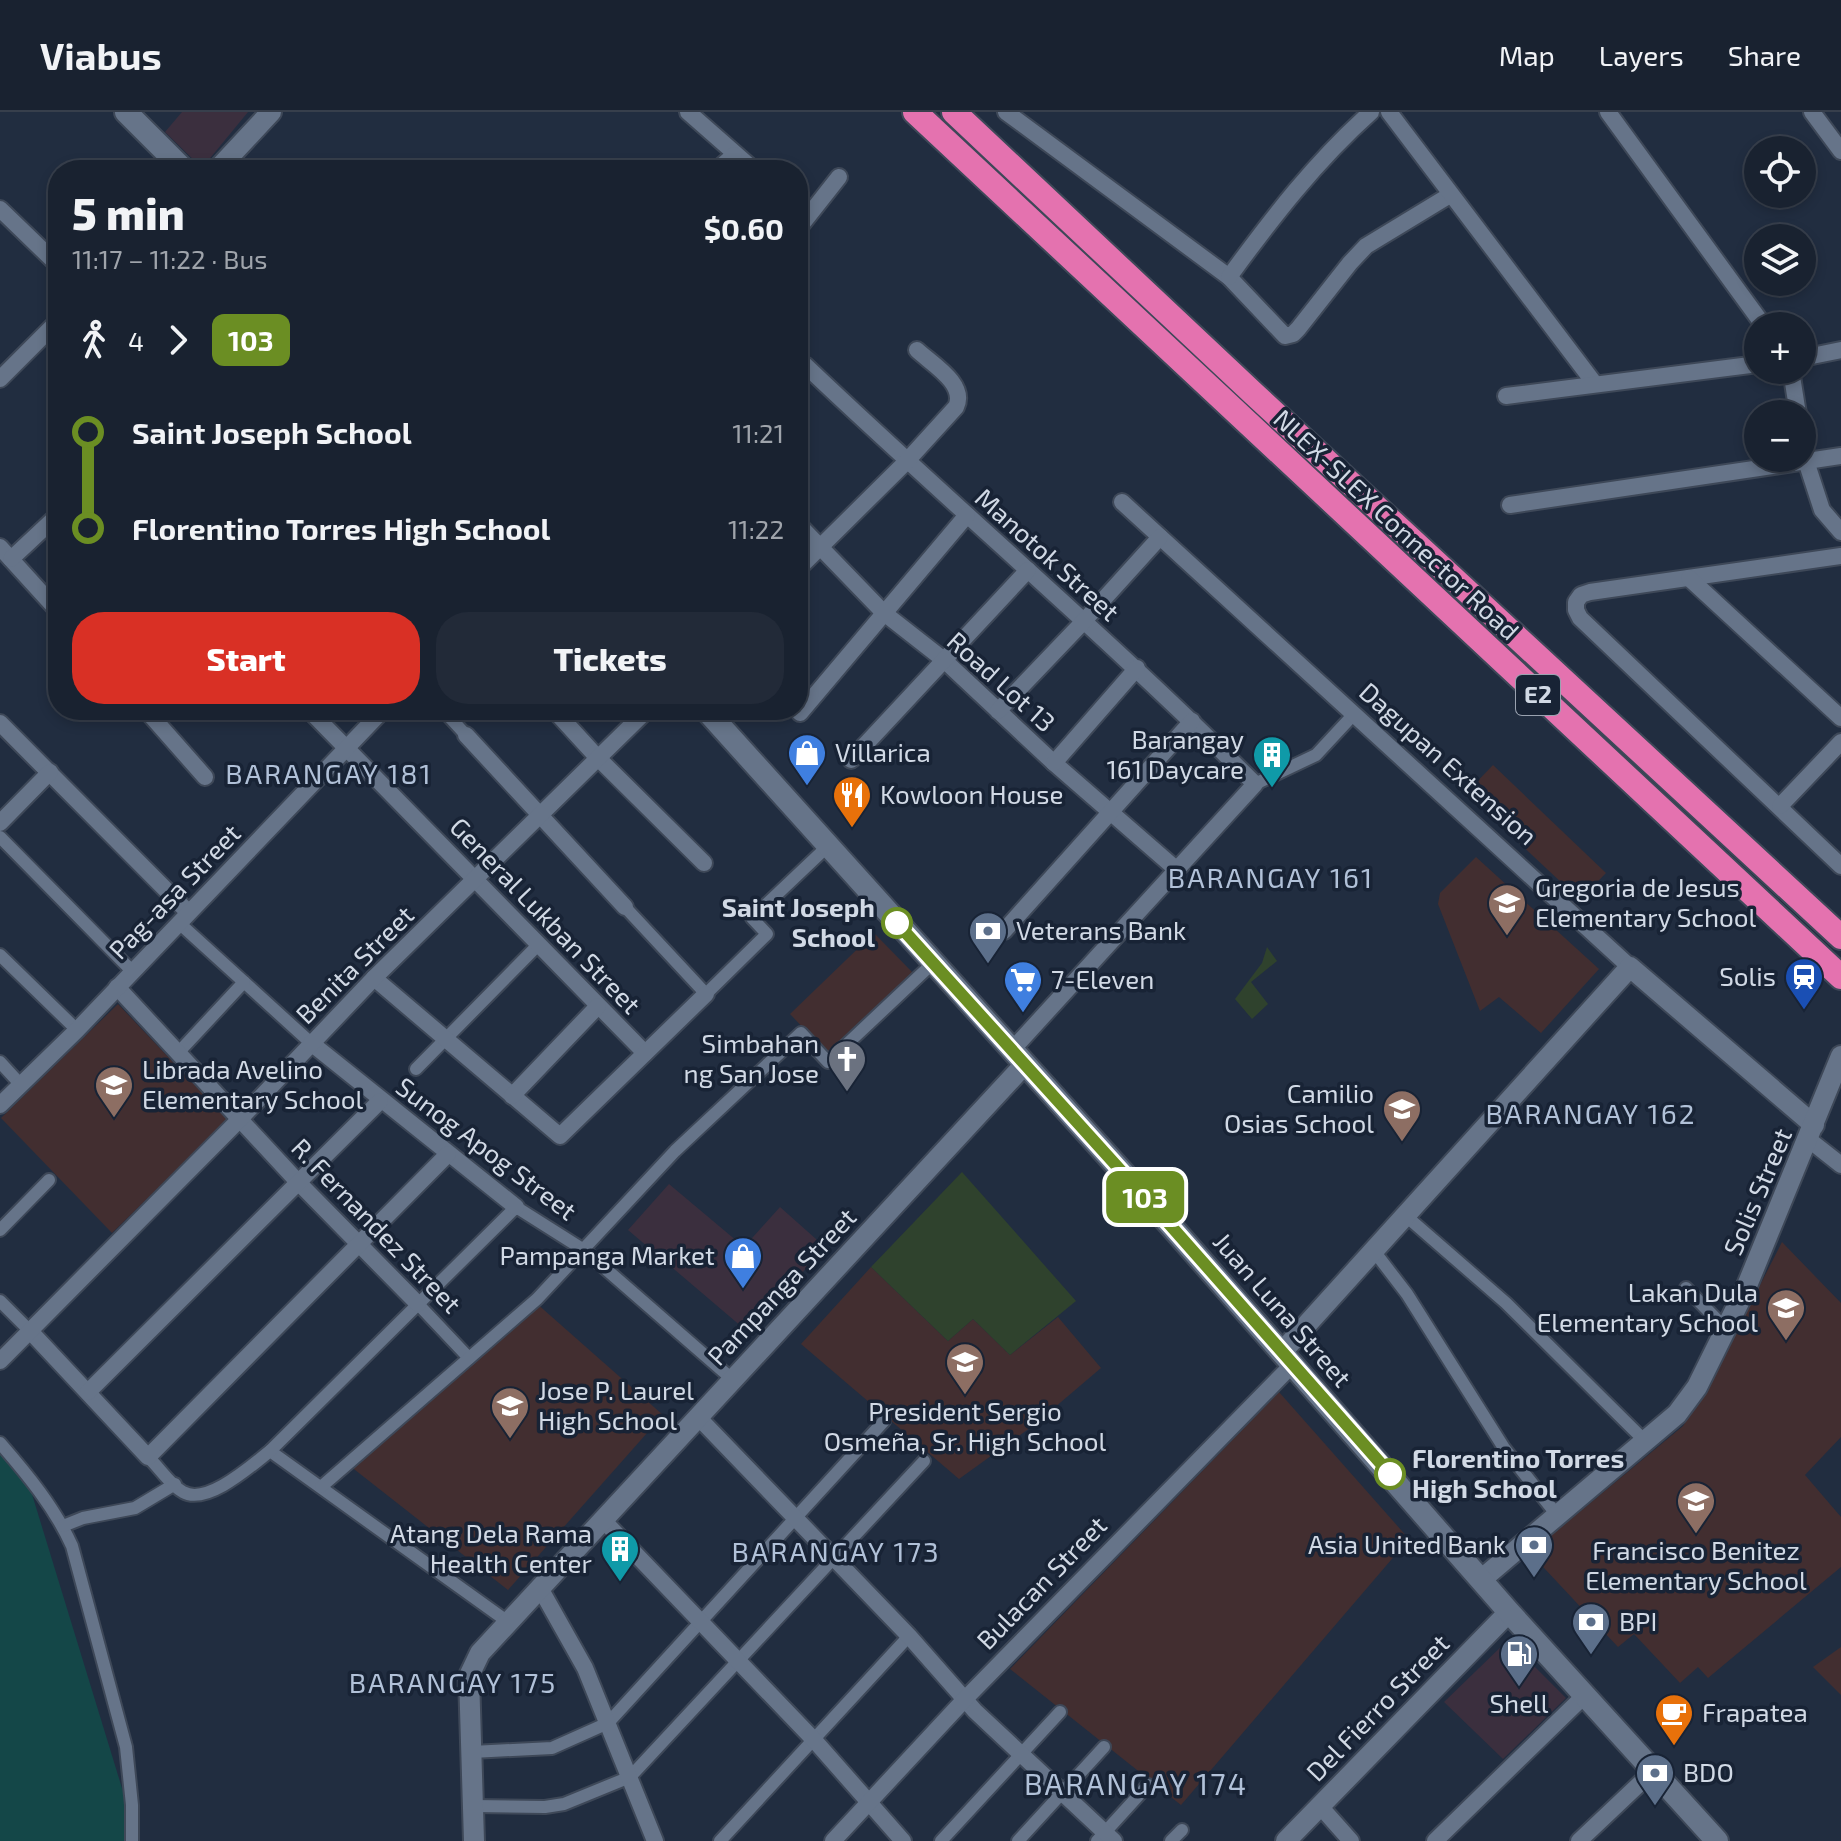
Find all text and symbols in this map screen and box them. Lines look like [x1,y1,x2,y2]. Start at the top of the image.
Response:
text: Viabus [40,32,162,78]
text: Map [1499,38,1555,72]
text: Layers [1599,38,1684,72]
text: Share [1728,38,1801,72]
map controls [1744,136,1816,472]
button: locate [1744,136,1816,208]
text: 5 min [72,186,185,239]
text: $0.60 [704,210,784,246]
button: layers [1744,224,1816,296]
text: 11:17 – 11:22 · Bus [72,243,267,274]
button: + [1744,312,1816,384]
icon: walk [72,318,116,362]
icon: forward [156,318,200,362]
text: 103 [228,323,274,357]
text: 4 [128,325,144,356]
button: − [1744,400,1816,472]
street label: NLEX-SLEX Connector Road [1268,402,1526,646]
text: Saint Joseph School [132,414,412,450]
text: 11:21 [732,417,784,448]
street label: Manotok Street [970,481,1126,627]
text: Florentino Torres High School [132,510,550,546]
text: 11:22 [728,513,784,544]
button: Start [72,612,420,704]
button: Tickets [436,612,784,704]
street label: Road Lot 13 [942,624,1062,737]
street label: Dagupan Extension [1354,675,1544,851]
road number: E2 [1516,675,1560,715]
place label: Barangay 161 Daycare [1106,723,1244,784]
shop icon: Villarica [786,732,828,787]
building icon: Barangay 161 Daycare [1251,734,1293,789]
place label: Villarica [835,736,931,767]
district label: BARANGAY 181 [225,756,433,790]
restaurant icon: Kowloon House [831,774,873,829]
place label: Kowloon House [880,778,1063,809]
street label: General Lukban Street [444,810,648,1020]
street label: Pag-asa Street [102,817,246,965]
district label: BARANGAY 161 [1168,860,1374,894]
place label: Gregoria de Jesus Elementary School [1535,871,1757,932]
school or university icon: Gregoria de Jesus Elementary School [1486,882,1528,937]
place label: Saint Joseph School [722,891,875,952]
street label: Benita Street [289,899,419,1029]
marker: Saint Joseph School [882,908,912,938]
bank icon: Veterans Bank [967,910,1009,965]
place label: Veterans Bank [1016,914,1186,945]
station icon: Solis [1783,956,1825,1011]
supermarket icon: 7-Eleven [1002,959,1044,1014]
place label: Solis [1719,960,1776,991]
place label: 7-Eleven [1051,963,1154,994]
place label: Simbahan ng San Jose [684,1027,819,1088]
church icon: Simbahan ng San Jose [826,1038,868,1093]
place label: Librada Avelino Elementary School [142,1053,364,1114]
school or university icon: Librada Avelino Elementary School [93,1064,135,1119]
street label: Sunog Apog Street [391,1070,583,1226]
place label: Camilio Osias School [1224,1077,1374,1138]
school or university icon: Camilio Osias School [1381,1088,1423,1143]
district label: BARANGAY 162 [1485,1096,1697,1130]
street label: Solis Street [1716,1123,1797,1260]
street label: R. Fernandez Street [286,1131,468,1319]
line badge: 103 [1099,1171,1191,1223]
text: 103 [1122,1180,1168,1214]
street label: Pampanga Street [700,1201,862,1371]
street label: Juan Luna Street [1208,1225,1359,1393]
shop icon: Pampanga Market [722,1235,764,1290]
place label: Pampanga Market [500,1239,715,1270]
place label: Lakan Dula Elementary School [1537,1276,1758,1337]
school or university icon: Lakan Dula Elementary School [1765,1287,1807,1342]
school or university icon: President Sergio Osmeña, Sr. High School [944,1341,986,1396]
place label: Jose P. Laurel High School [538,1374,694,1435]
school or university icon: Jose P. Laurel High School [489,1385,531,1440]
place label: President Sergio Osmeña, Sr. High School [824,1395,1107,1456]
place label: Florentino Torres High School [1412,1442,1624,1503]
marker: Florentino Torres High School [1375,1459,1405,1489]
school or university icon: Francisco Benitez Elementary School [1675,1480,1717,1535]
street label: Bulacan Street [970,1509,1112,1655]
place label: Atang Dela Rama Health Center [390,1517,592,1578]
bank icon: Asia United Bank [1513,1524,1555,1579]
building icon: Atang Dela Rama Health Center [599,1528,641,1583]
place label: Asia United Bank [1308,1528,1506,1559]
district label: BARANGAY 173 [731,1534,941,1568]
place label: Francisco Benitez Elementary School [1585,1534,1807,1595]
bank icon: BPI [1570,1601,1612,1656]
place label: BPI [1619,1605,1657,1636]
street label: Del Fierro Street [1299,1627,1455,1787]
fuel station icon: Shell [1498,1633,1540,1688]
district label: BARANGAY 175 [349,1665,557,1699]
place label: Shell [1489,1687,1549,1718]
cafe icon: Frapatea [1653,1692,1695,1747]
place label: Frapatea [1702,1696,1808,1727]
bank icon: BDO [1634,1752,1676,1807]
place label: BDO [1683,1756,1734,1787]
district label: BARANGAY 174 [1024,1765,1248,1801]

